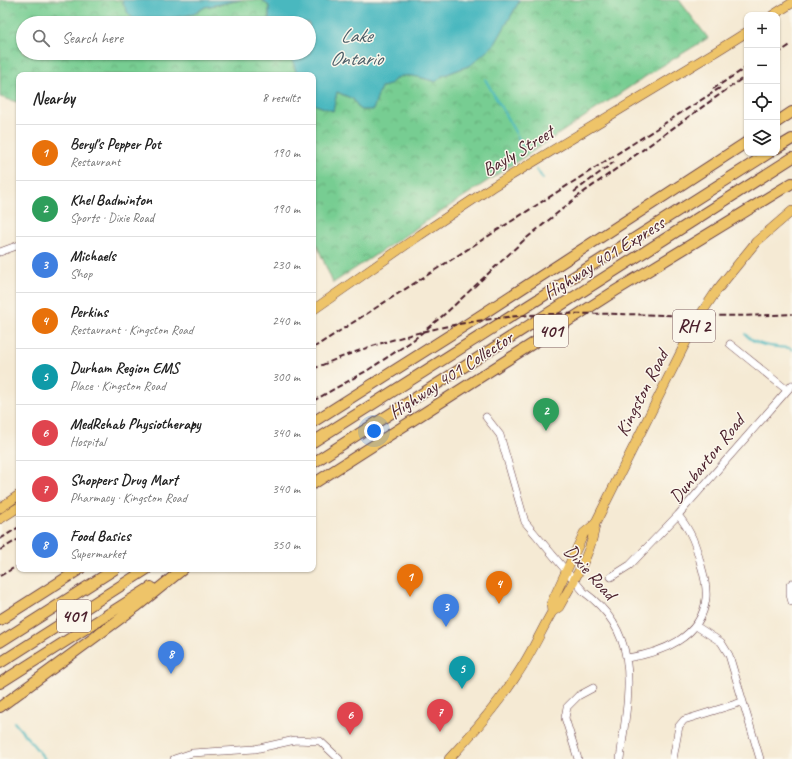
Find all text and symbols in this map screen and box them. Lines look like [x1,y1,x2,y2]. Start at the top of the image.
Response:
map controls [744,12,780,156]
button: + [744,12,780,48]
search box [16,16,316,60]
water label: Lake Ontario [330,23,385,71]
icon: search [30,27,52,49]
text: Search here [62,29,123,48]
button: − [744,48,780,84]
button: locate [744,84,780,120]
text: Nearby [32,88,75,109]
text: 8 results [262,90,300,106]
street label: Bayly Street [478,119,561,182]
button: layers [744,120,780,156]
text: Beryl's Pepper Pot [70,135,161,154]
text: 1 [42,145,48,161]
text: 190 m [272,145,300,161]
text: Restaurant [70,154,120,170]
text: Khel Badminton [70,191,152,210]
text: 2 [42,201,48,217]
text: 190 m [272,201,300,217]
text: Sports · Dixie Road [70,210,154,226]
street label: Highway 401 Express [539,210,670,305]
text: Michaels [70,247,116,266]
text: 3 [42,257,48,273]
text: 230 m [272,257,300,273]
text: Shop [70,266,92,282]
text: Perkins [70,303,108,322]
road number: RH 2 [673,310,715,342]
text: 4 [42,313,48,329]
text: 240 m [272,313,300,329]
road number: 401 [534,315,568,347]
text: Restaurant · Kingston Road [70,322,193,338]
street label: Highway 401 Collector [384,325,519,424]
street label: Kingston Road [610,344,675,440]
text: Durham Region EMS [70,359,179,378]
text: 5 [42,369,48,385]
text: 300 m [272,369,300,385]
text: Place · Kingston Road [70,378,166,394]
pin: 2 [533,398,559,431]
street label: Dunbarton Road [664,408,752,508]
text: MedRehab Physiotherapy [70,415,201,434]
your location [364,421,384,441]
text: 6 [42,425,48,441]
text: 340 m [272,425,300,441]
text: Hospital [70,434,106,450]
text: Shoppers Drug Mart [70,471,178,490]
text: 7 [42,481,48,497]
text: 340 m [272,481,300,497]
text: Pharmacy · Kingston Road [70,490,187,506]
text: Food Basics [70,527,130,546]
text: 8 [42,537,48,553]
text: 350 m [272,537,300,553]
street label: Dixie Road [559,539,624,608]
text: Supermarket [70,546,125,562]
pin: 1 [397,564,423,597]
pin: 4 [486,571,512,604]
pin: 3 [433,594,459,627]
road number: 401 [57,600,91,632]
pin: 8 [158,641,184,674]
pin: 5 [449,656,475,689]
pin: 7 [427,699,453,732]
pin: 6 [337,702,363,735]

